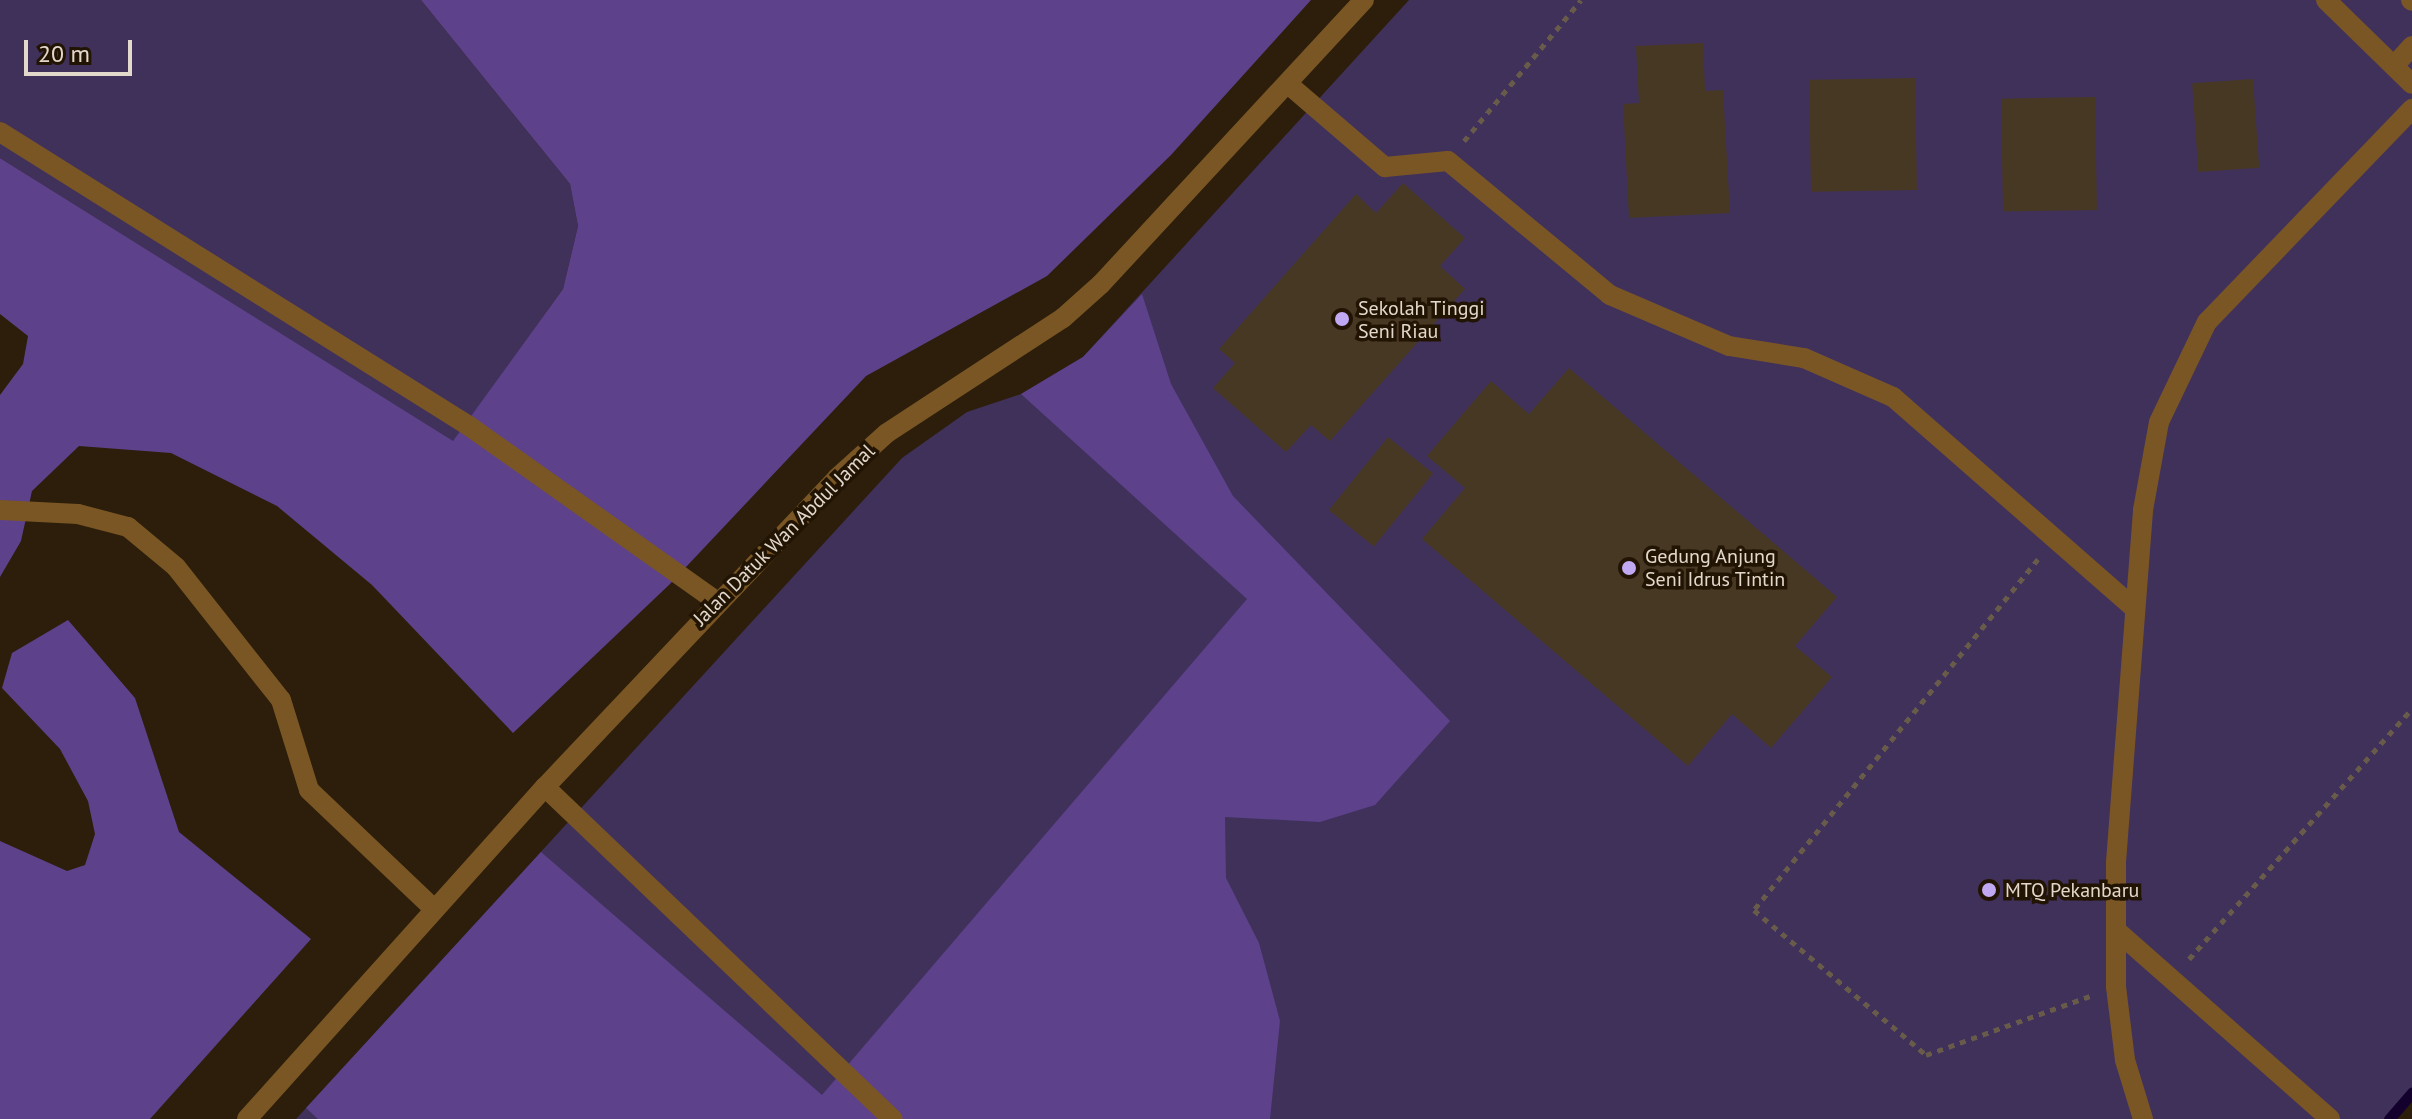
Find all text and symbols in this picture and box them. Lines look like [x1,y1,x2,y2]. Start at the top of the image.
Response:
scale bar [28,24,136,74]
text: 20 m [38,38,90,69]
place label: Sekolah Tinggi Seni Riau [1358,296,1485,343]
marker: Sekolah Tinggi Seni Riau [1333,310,1351,328]
street label: Jalan Datuk Wan Abdul Jamal [688,439,880,631]
place label: Gedung Anjung Seni Idrus Tintin [1645,544,1786,591]
marker: Gedung Anjung Seni Idrus Tintin [1620,559,1638,577]
place label: MTQ Pekanbaru [2005,878,2139,902]
marker: MTQ Pekanbaru [1980,881,1998,899]

